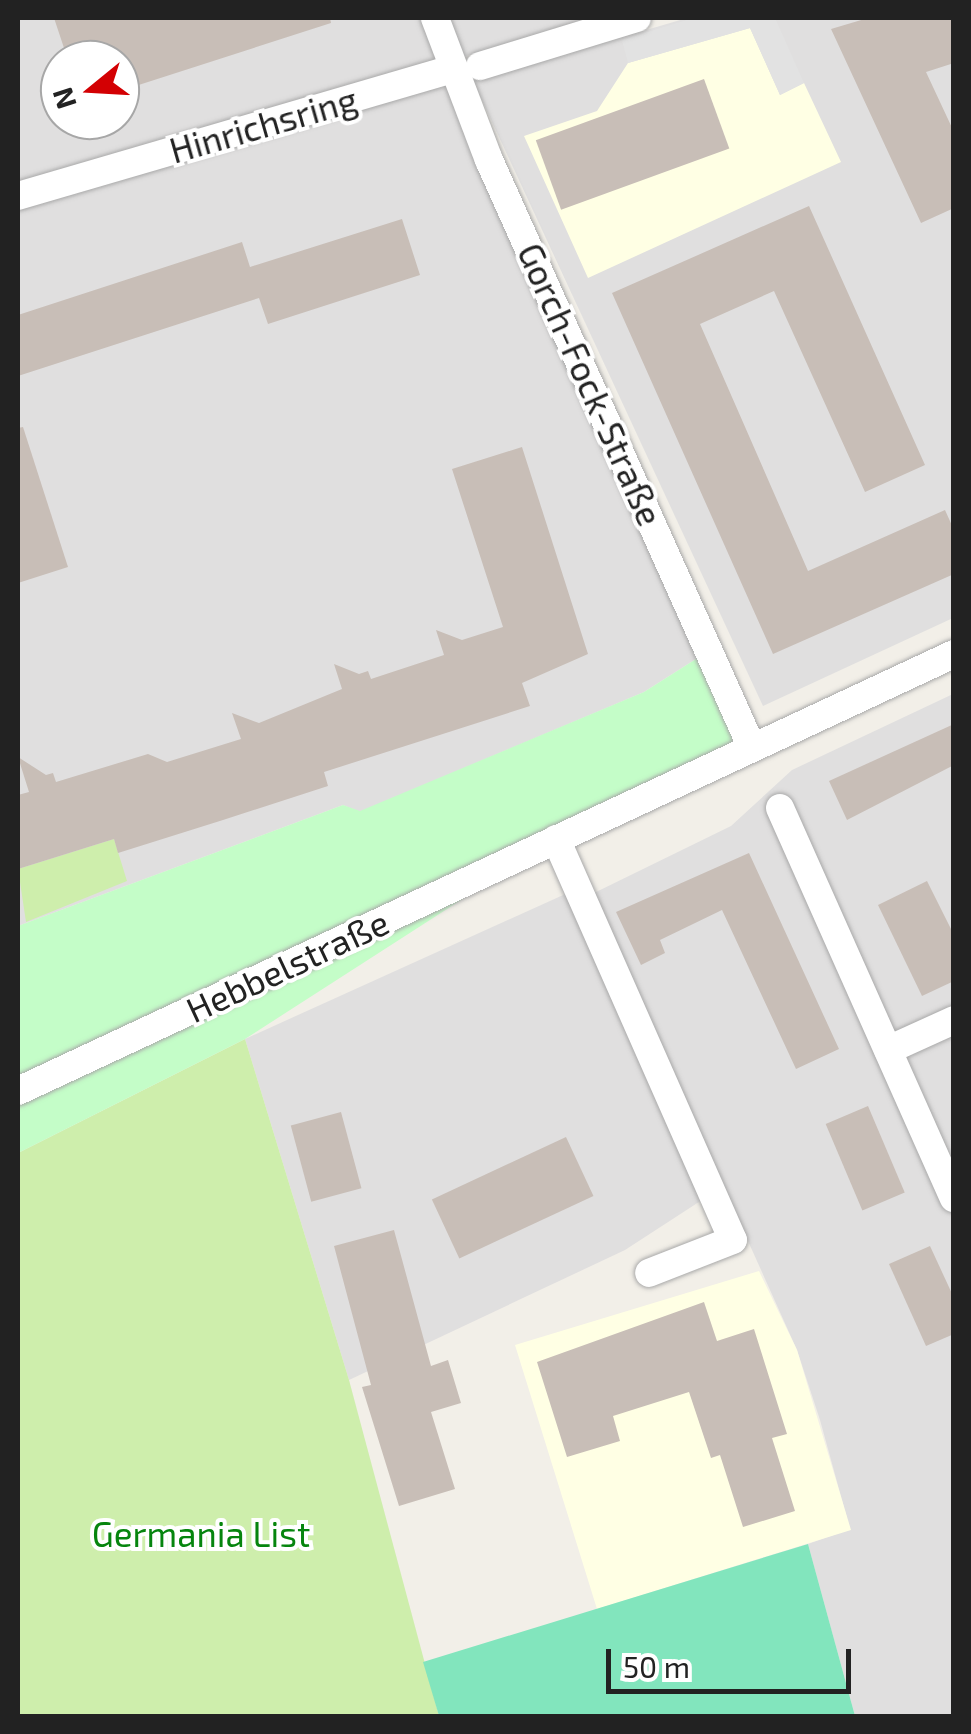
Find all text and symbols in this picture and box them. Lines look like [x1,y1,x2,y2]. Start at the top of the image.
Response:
north arrow [40,40,140,140]
street label: Hinrichsring [164,77,362,171]
text: N [44,84,83,114]
street label: Gorch-Fock-Straße [510,236,672,532]
street label: Hebbelstraße [179,900,395,1030]
park label: Germania List [92,1512,310,1554]
scale bar [611,1629,856,1691]
text: 50 m [623,1648,690,1684]

